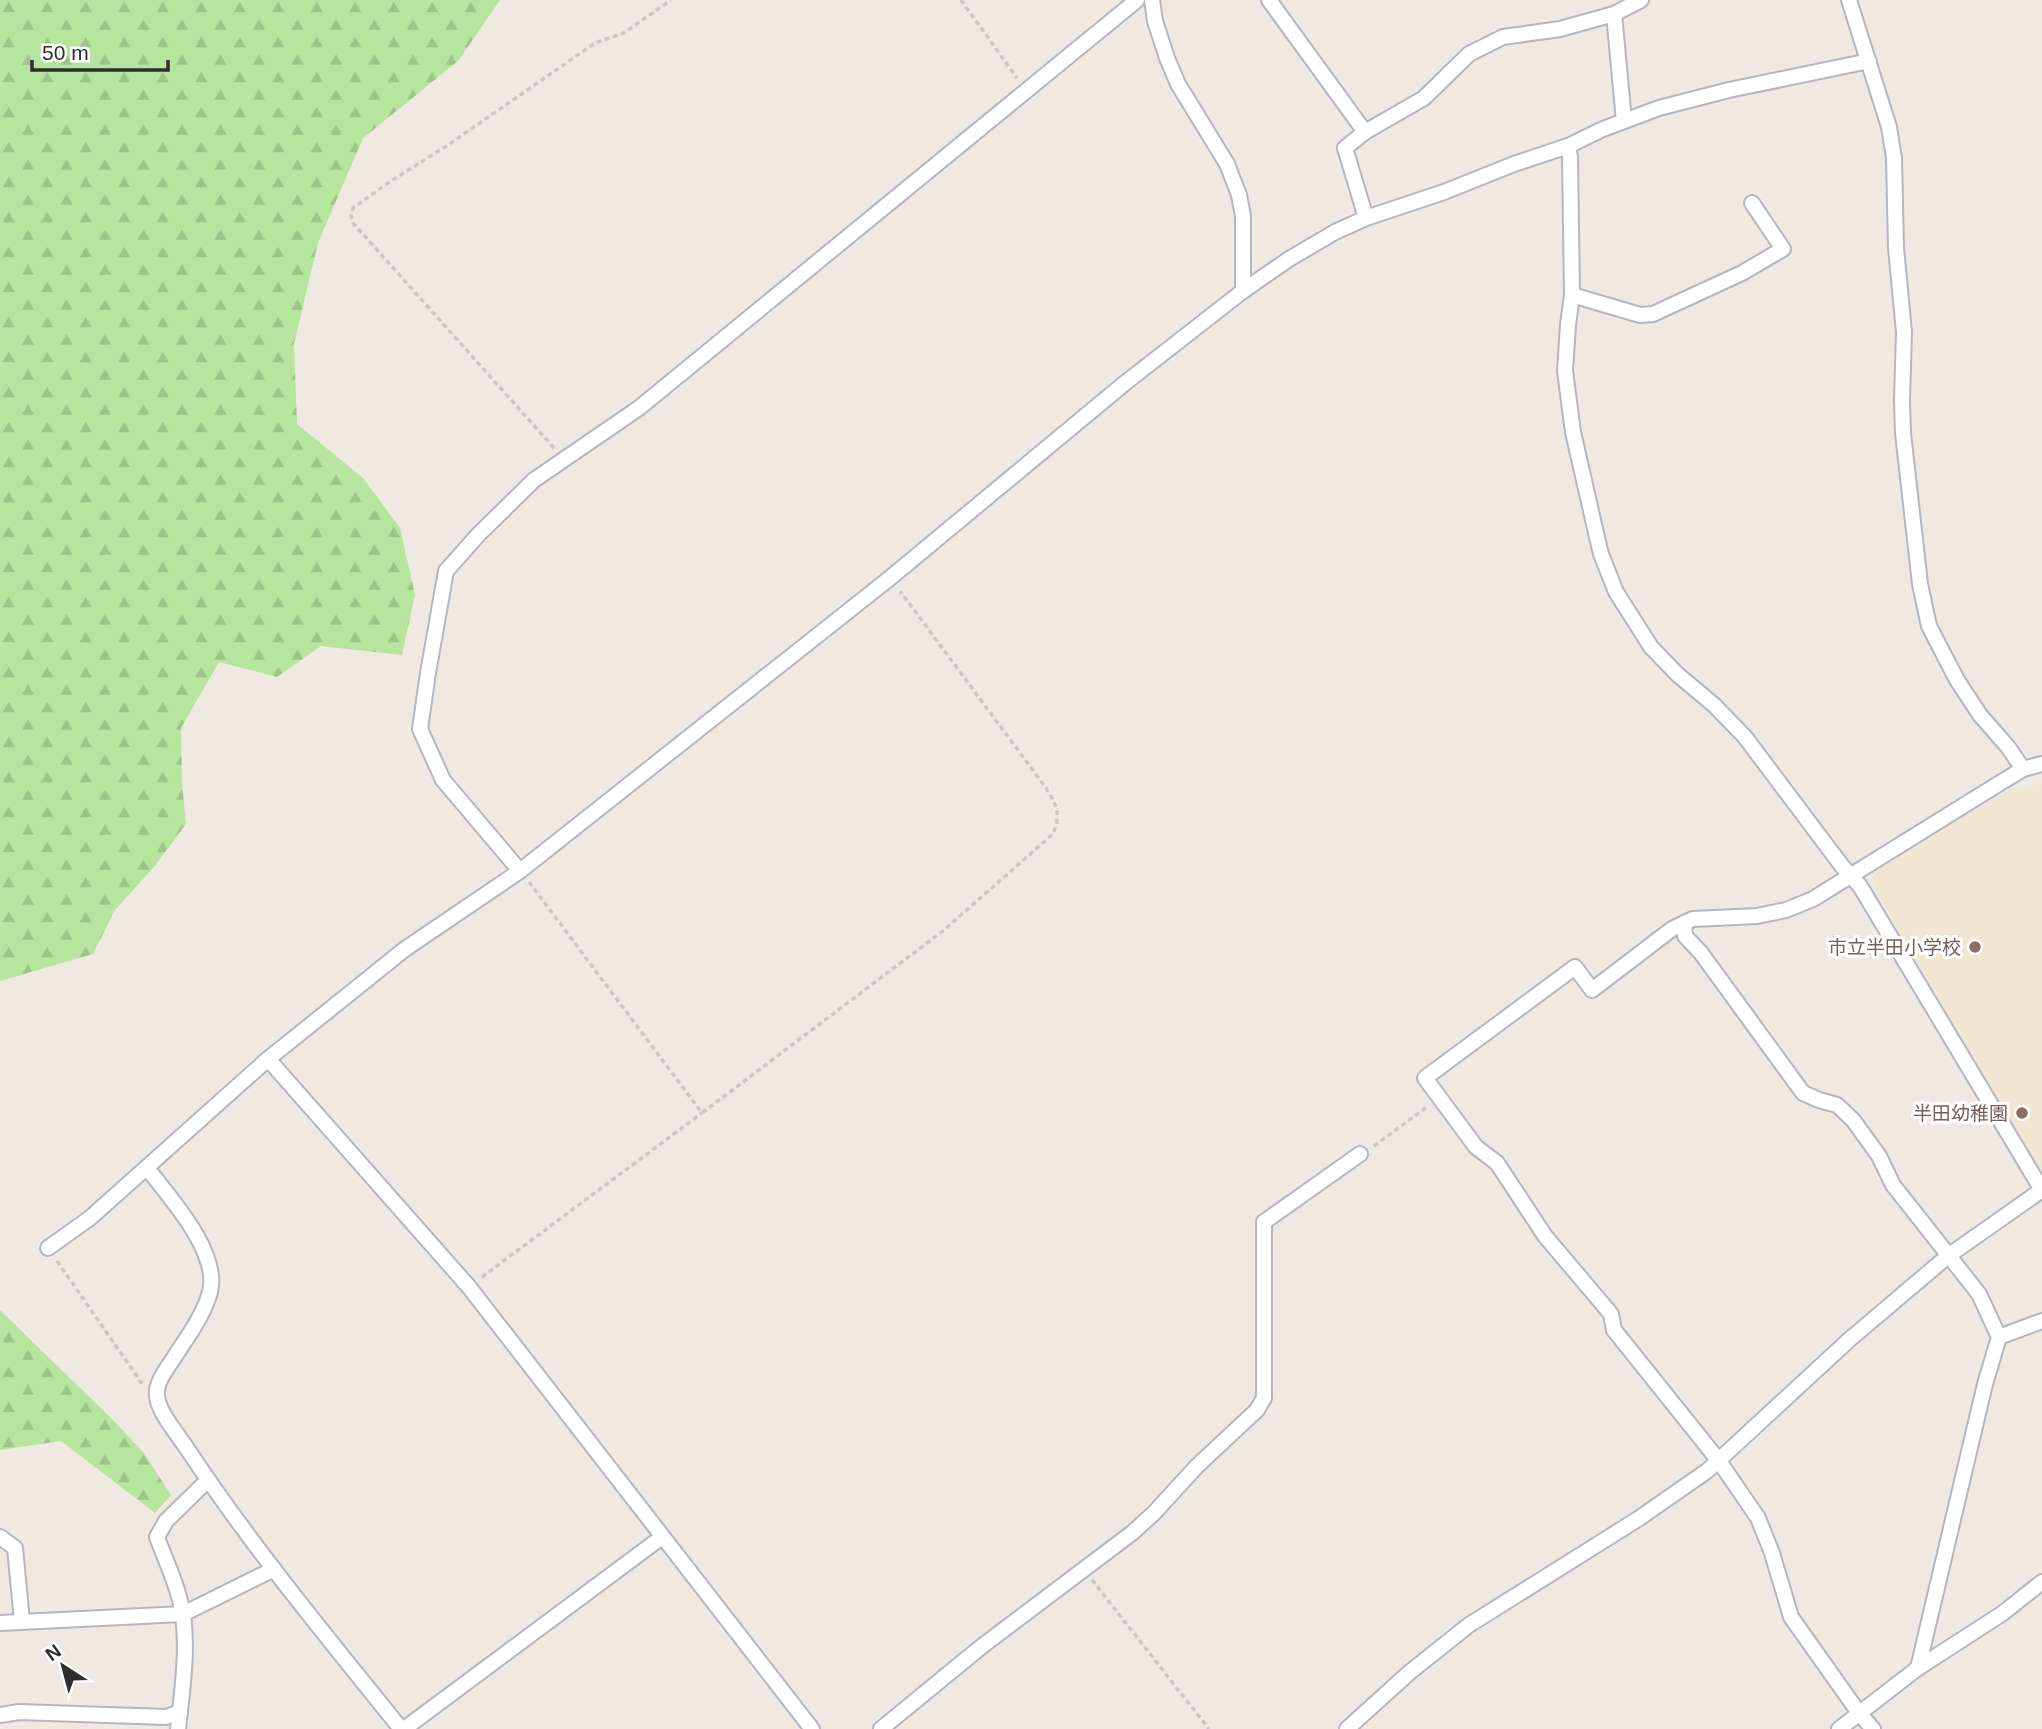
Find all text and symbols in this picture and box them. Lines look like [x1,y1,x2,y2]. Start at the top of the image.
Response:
scale bar [32,28,168,72]
text: 50 m [42,41,89,64]
place label: 市立半田小学校 [1828,937,1961,958]
marker: 市立半田小学校 [1967,939,1983,955]
place label: 半田幼稚園 [1913,1103,2008,1124]
marker: 半田幼稚園 [2014,1105,2030,1121]
north arrow [28,1631,98,1701]
text: N [42,1640,65,1665]

